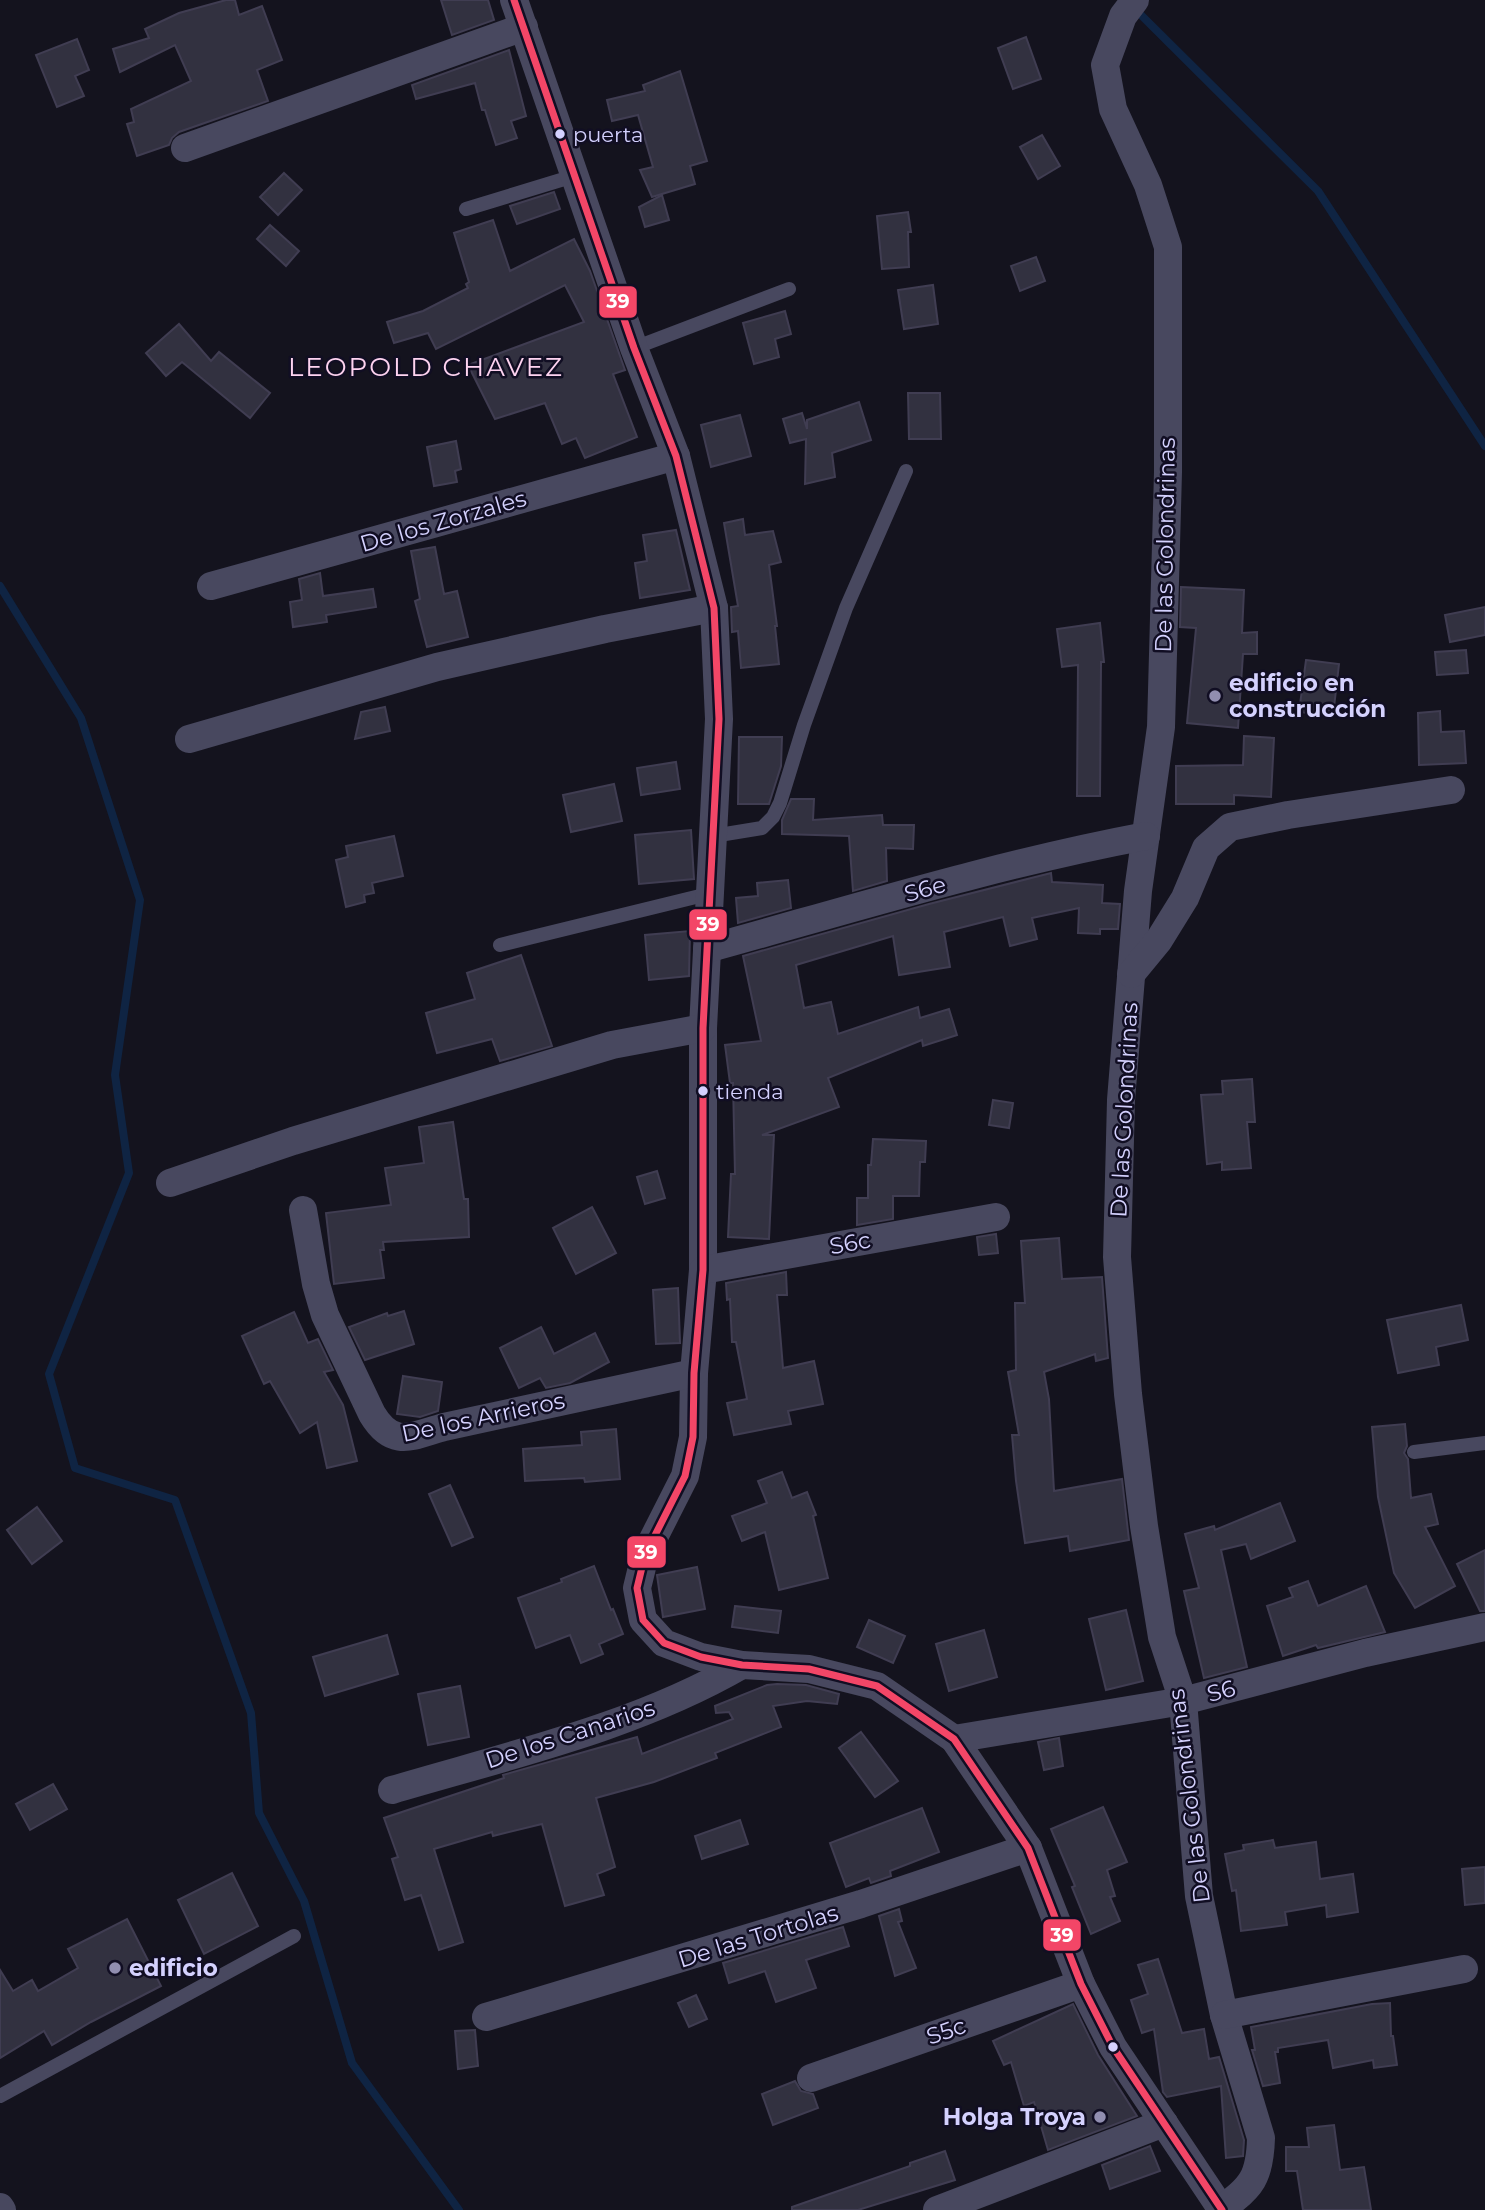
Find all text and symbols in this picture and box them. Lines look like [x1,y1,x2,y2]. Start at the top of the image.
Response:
place label: puerta [573,122,643,147]
marker: puerta [553,127,567,141]
line badge: 39 [598,285,638,319]
text: 39 [605,290,630,313]
district label: LEOPOLD CHAVEZ [288,351,564,383]
street label: De las Golondrinas [1149,437,1181,653]
street label: De los Zorzales [357,484,529,558]
place label: edificio en construcción [1229,669,1386,723]
marker: edificio en construcción [1207,688,1223,704]
street label: S6e [901,870,949,908]
line badge: 39 [688,908,728,941]
text: 39 [695,913,720,936]
street label: De las Golondrinas [1104,1002,1144,1218]
place label: tienda [716,1079,784,1104]
marker: tienda [696,1084,710,1098]
street label: S6c [827,1226,873,1260]
street label: De los Arrieros [399,1386,567,1448]
line badge: 39 [626,1535,667,1569]
text: 39 [633,1541,658,1564]
street label: S6 [1204,1674,1238,1708]
street label: De las Golondrinas [1162,1687,1216,1905]
street label: De los Canarios [482,1693,658,1775]
street label: De las Tortolas [674,1898,842,1974]
line badge: 39 [1042,1918,1082,1952]
text: 39 [1049,1924,1074,1947]
place label: edificio [129,1954,218,1982]
marker: edificio [107,1960,123,1976]
street label: S5c [922,2011,970,2051]
unlabelled marker [1106,2040,1120,2054]
place label: Holga Troya [943,2103,1086,2131]
marker: Holga Troya [1092,2109,1108,2125]

